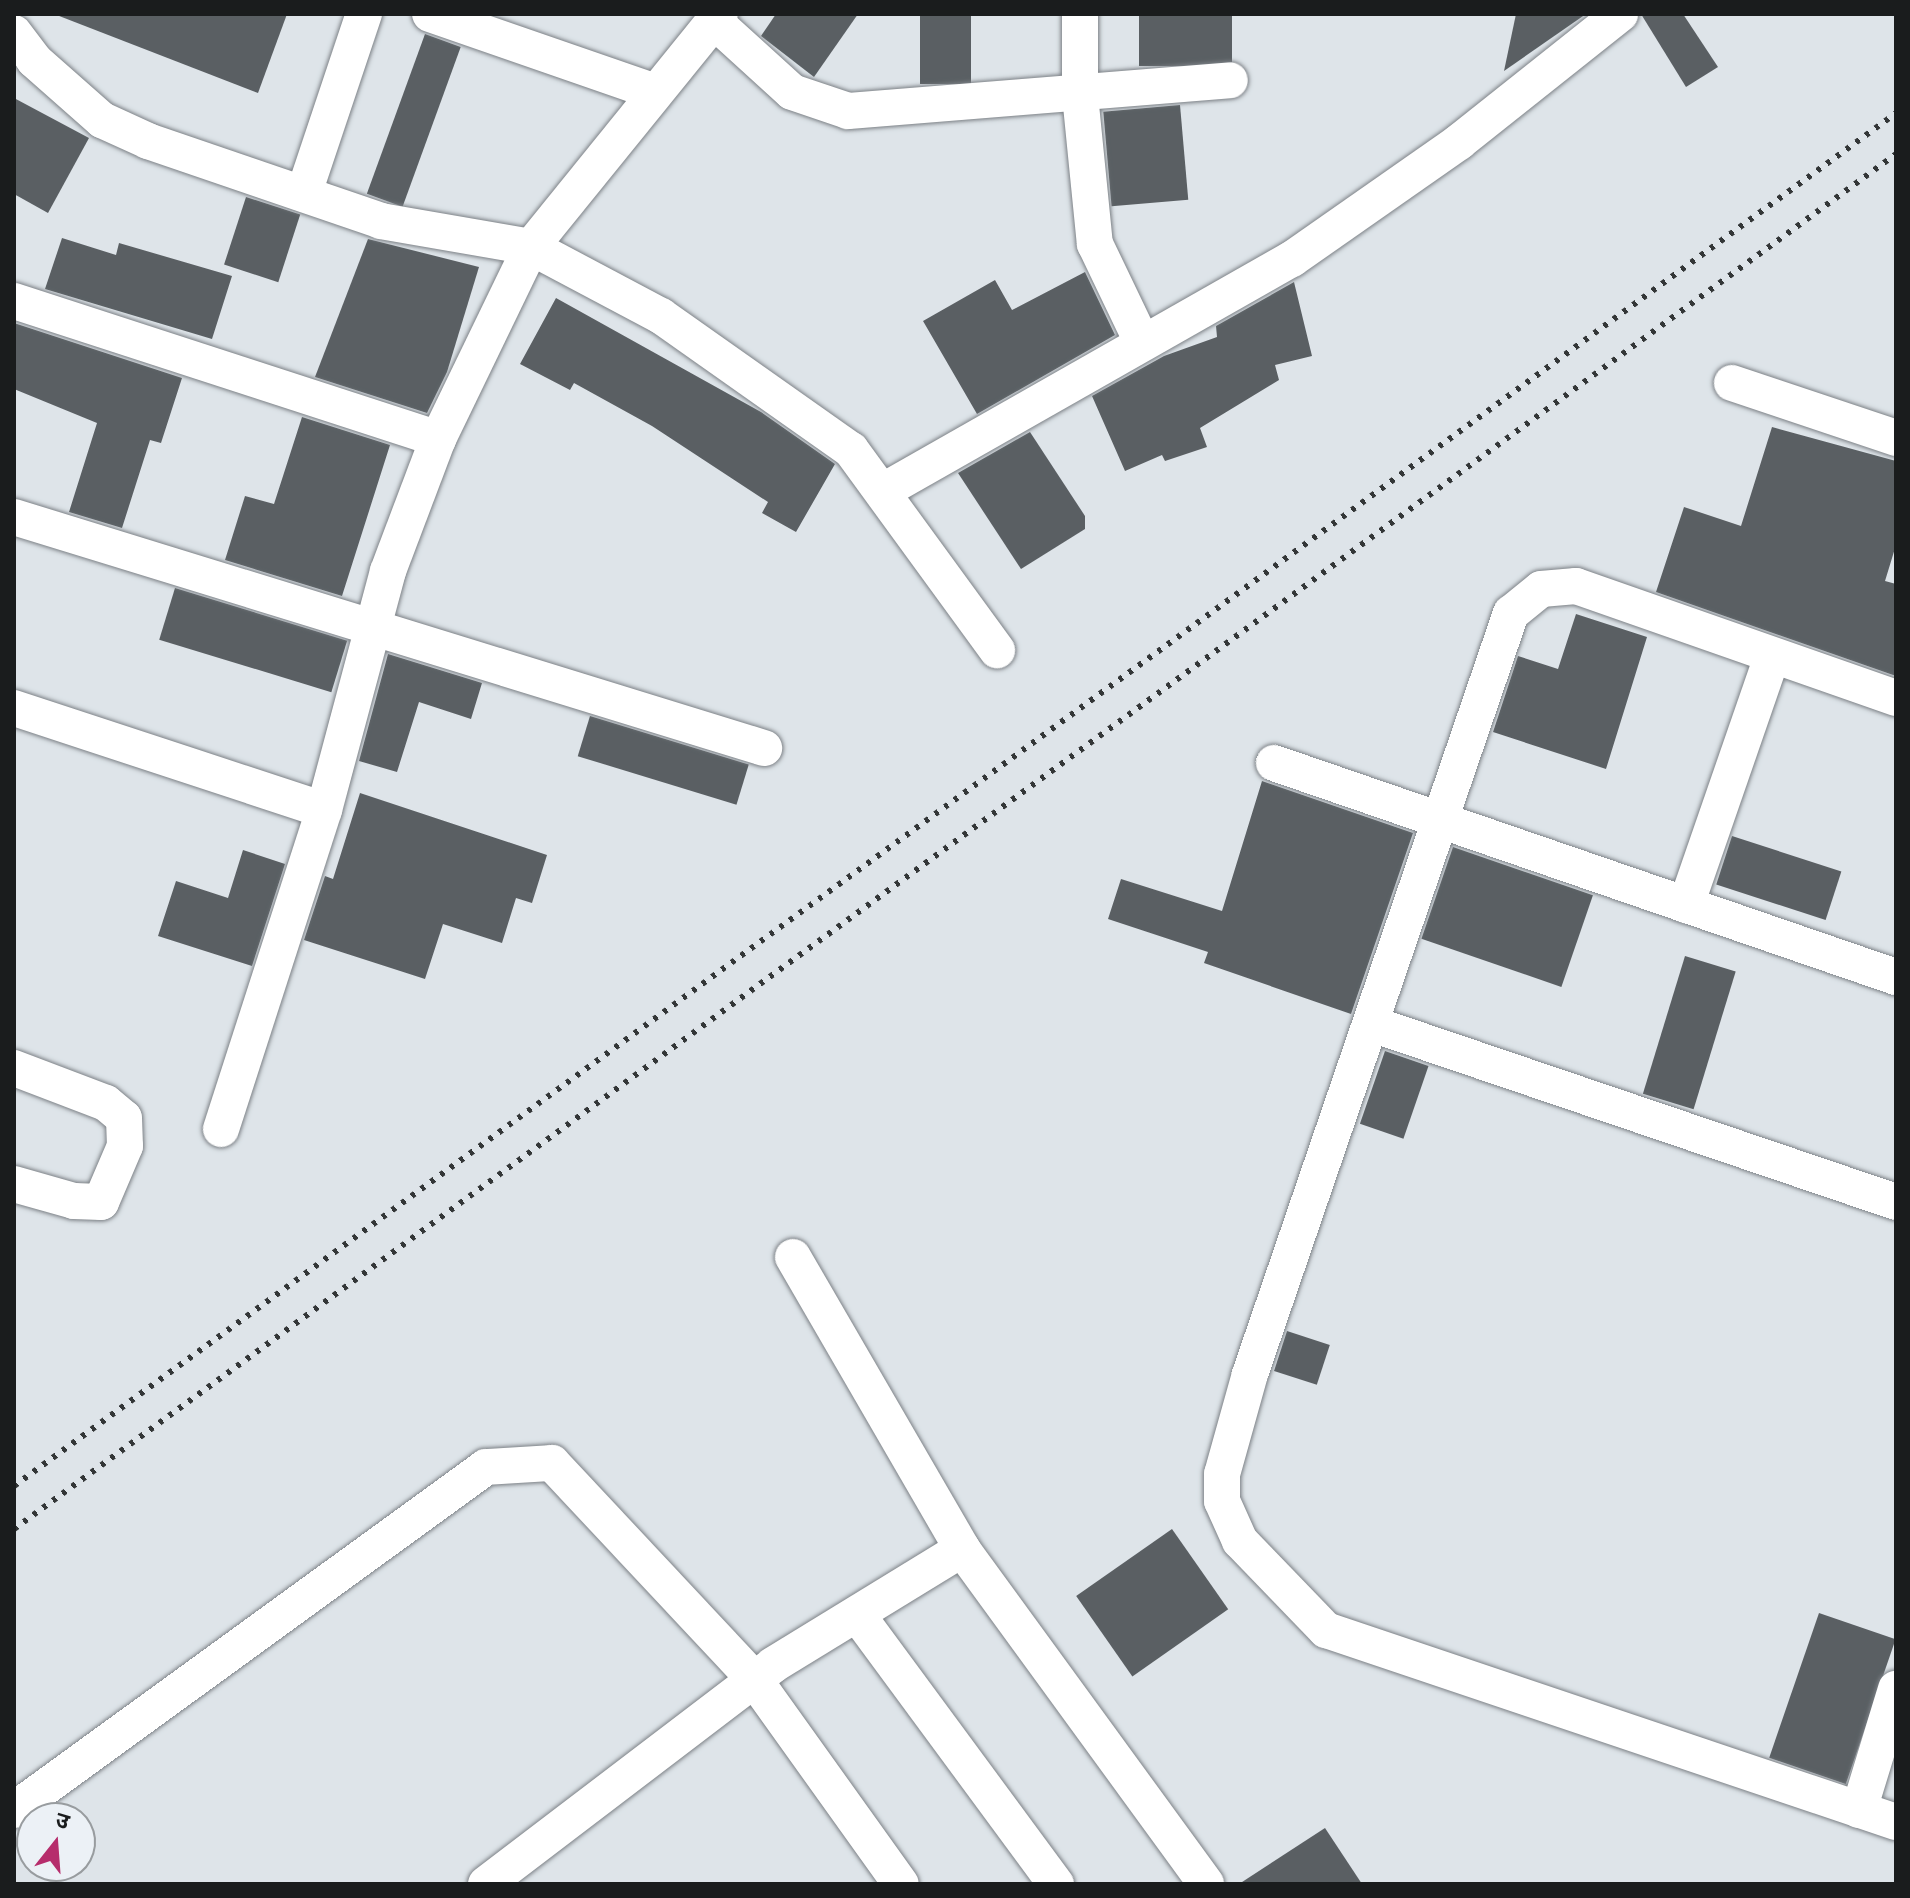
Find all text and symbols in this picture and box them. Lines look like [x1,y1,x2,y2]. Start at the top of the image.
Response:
north arrow [16,1802,96,1882]
text: उ [52,1806,73,1835]

